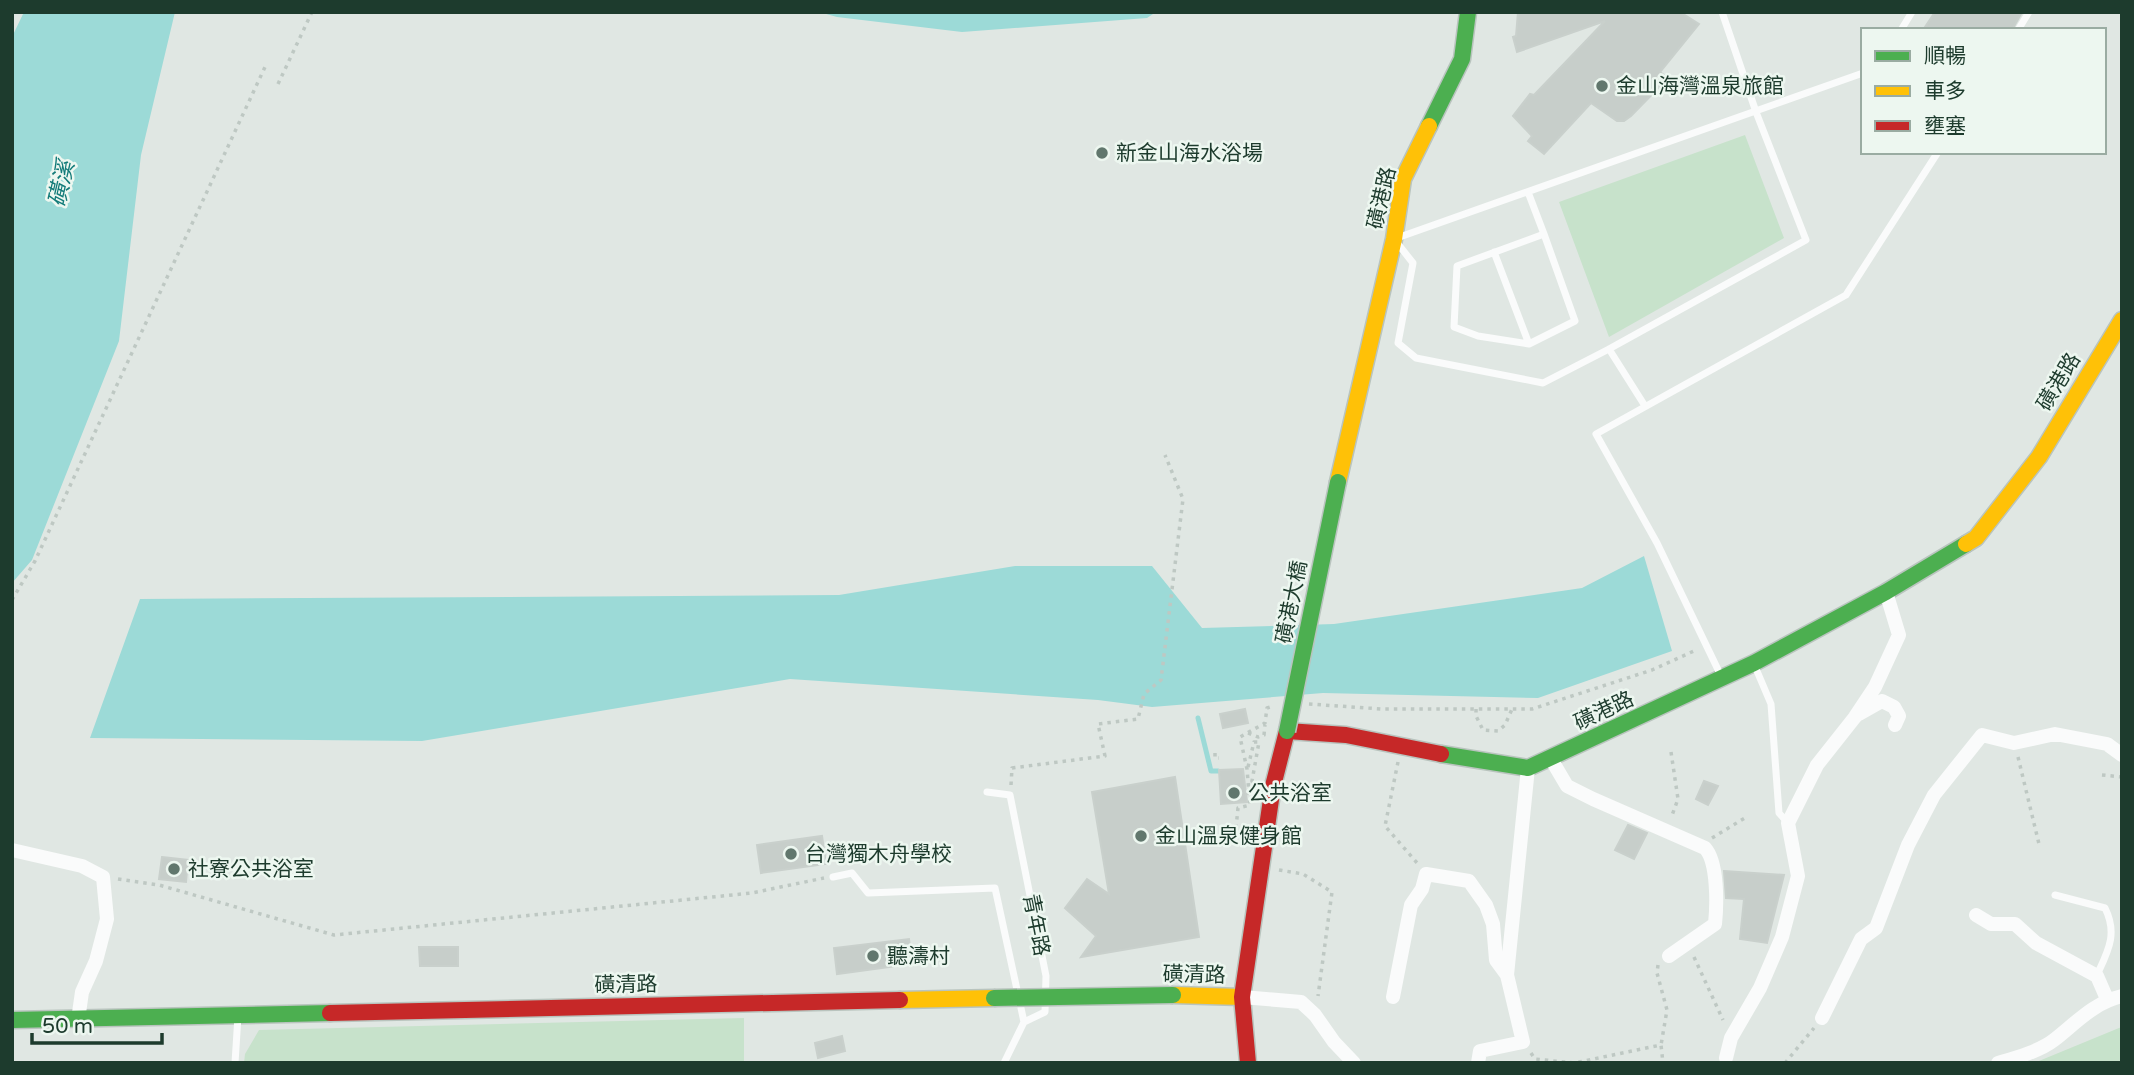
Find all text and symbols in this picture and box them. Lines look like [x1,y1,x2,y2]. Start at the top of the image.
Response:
legend [1861,28,2106,154]
text: 順暢 [1924,44,1966,69]
place label: 金山海灣溫泉旅館 [1616,74,1784,99]
marker: 金山海灣溫泉旅館 [1594,78,1610,94]
text: 車多 [1924,79,1966,104]
text: 壅塞 [1924,114,1966,139]
place label: 新金山海水浴場 [1116,141,1263,166]
marker: 新金山海水浴場 [1094,145,1110,161]
water label: 磺溪 [43,156,81,210]
street label: 磺港路 [1363,164,1401,232]
street label: 磺港路 [2032,349,2086,415]
street label: 磺港大橋 [1272,558,1312,646]
street label: 磺港路 [1570,686,1638,736]
place label: 公共浴室 [1248,781,1332,806]
marker: 公共浴室 [1226,785,1242,801]
place label: 金山溫泉健身館 [1155,824,1302,849]
marker: 金山溫泉健身館 [1133,828,1149,844]
place label: 台灣獨木舟學校 [805,842,952,867]
marker: 台灣獨木舟學校 [783,846,799,862]
place label: 社寮公共浴室 [188,857,314,882]
marker: 社寮公共浴室 [166,861,182,877]
street label: 青年路 [1018,892,1054,958]
place label: 聽濤村 [887,944,950,969]
marker: 聽濤村 [865,948,881,964]
street label: 磺清路 [1162,962,1226,988]
street label: 磺清路 [594,972,658,998]
scale bar [32,1002,161,1046]
text: 50 m [42,1014,93,1039]

